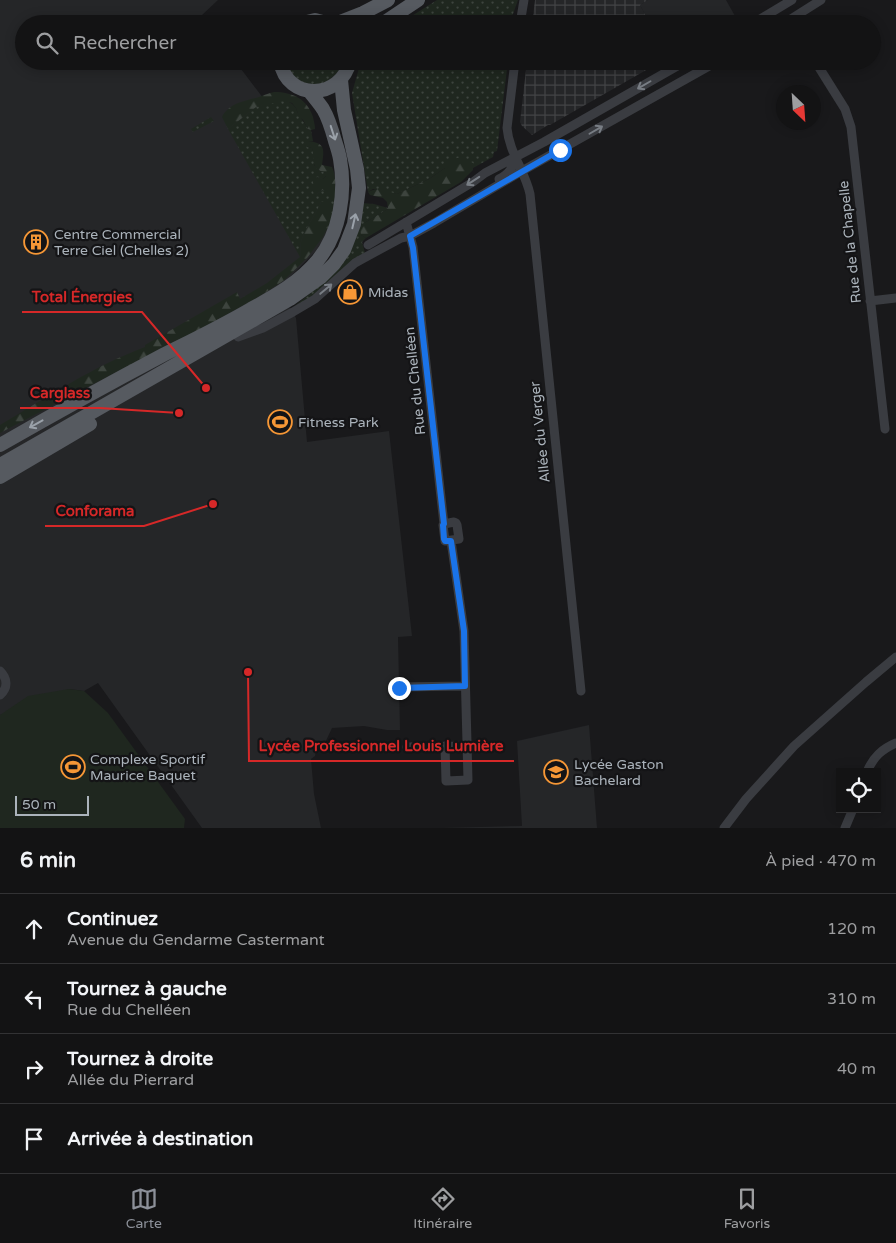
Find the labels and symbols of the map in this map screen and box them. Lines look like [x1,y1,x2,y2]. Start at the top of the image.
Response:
one-way arrow [637,81,652,91]
north arrow [776,85,821,130]
one-way arrow [328,125,338,141]
one-way arrow [588,125,602,135]
route start [549,139,572,162]
one-way arrow [467,176,481,186]
street label: Rue de la Chapelle [835,180,865,304]
one-way arrow [350,213,359,229]
place label: Centre Commercial Terre Ciel (Chelles 2) [54,226,189,259]
building icon: Centre Commercial Terre Ciel (Chelles 2) [23,229,49,255]
shop icon: Midas [337,279,363,305]
callout: Total Énergies [22,282,142,312]
one-way arrow [320,283,333,295]
place label: Midas [368,284,409,301]
text: Total Énergies [31,287,132,307]
street label: Rue du Chelléen [401,326,429,436]
callout: Carglass [20,378,100,408]
street label: Allée du Verger [526,380,554,484]
text: Carglass [30,384,90,403]
sports icon: Fitness Park [267,409,293,435]
place label: Fitness Park [298,414,379,431]
one-way arrow [29,420,44,429]
callout: Conforama [45,496,144,526]
text: Conforama [55,502,135,520]
route end [388,677,411,700]
callout: Lycée Professionnel Louis Lumière [249,731,514,761]
text: Lycée Professionnel Louis Lumière [259,737,504,756]
place label: Complexe Sportif Maurice Baquet [90,751,206,784]
sports icon: Complexe Sportif Maurice Baquet [60,754,86,780]
place label: Lycée Gaston Bachelard [574,756,664,789]
school or university icon: Lycée Gaston Bachelard [543,759,569,785]
scale bar [15,793,89,816]

